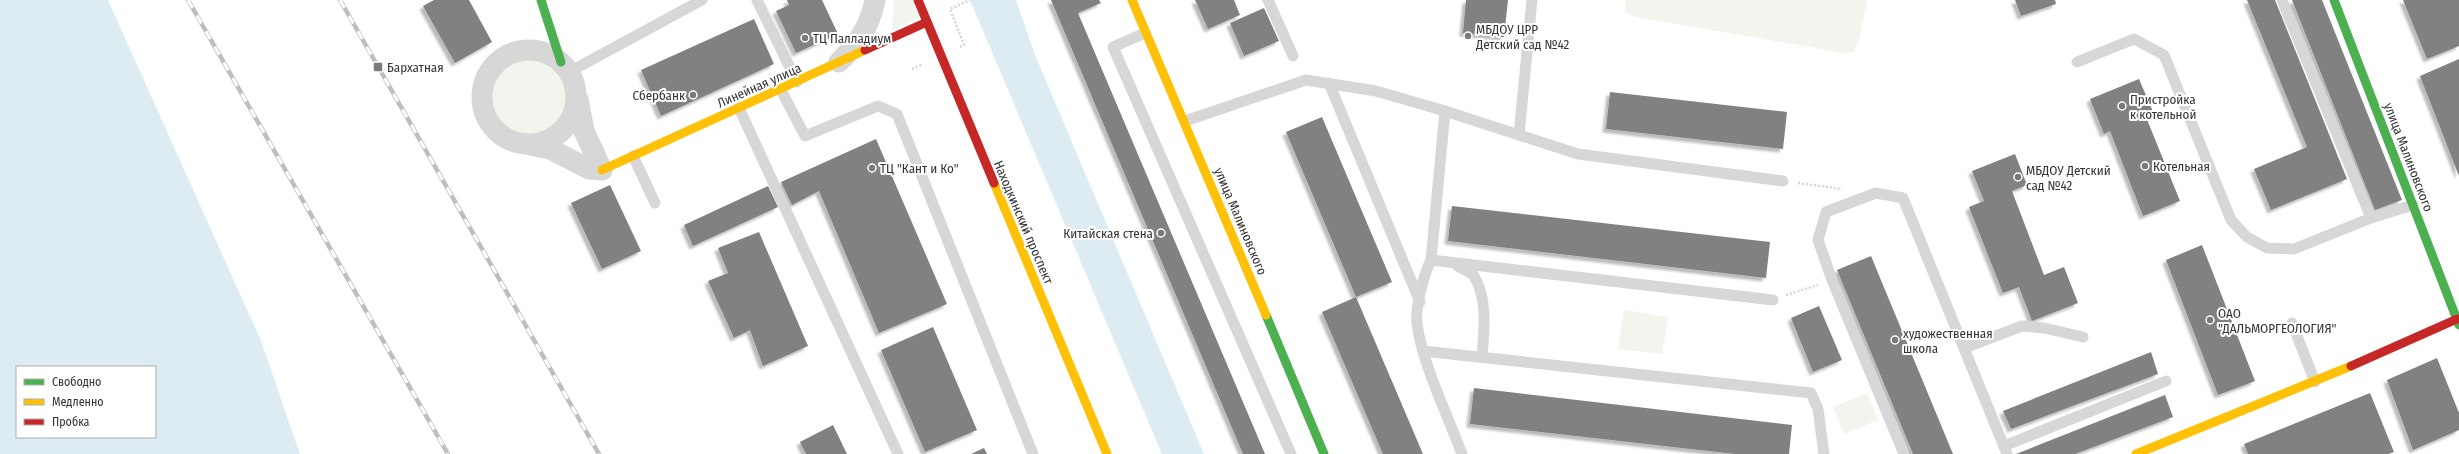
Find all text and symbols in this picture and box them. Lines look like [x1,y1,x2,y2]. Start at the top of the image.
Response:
place label: МБДОУ ЦРР Детский сад №42 [1475,22,1570,52]
place label: ТЦ Палладиум [813,31,891,46]
marker: МБДОУ ЦРР Детский сад №42 [1463,31,1473,41]
marker: ТЦ Палладиум [800,33,810,43]
place label: Бархатная [387,60,444,75]
street label: Линейная улица [715,60,804,111]
marker: Бархатная [372,61,384,73]
place label: Сбербанк [633,88,685,103]
marker: Сбербанк [688,90,698,100]
place label: Пристройка к котельной [2130,92,2196,122]
marker: Пристройка к котельной [2117,101,2127,111]
street label: улица Малиновского [2381,101,2436,214]
street label: Находкинский проспект [991,158,1057,287]
place label: Котельная [2153,159,2210,174]
place label: ТЦ "Кант и Ко" [880,161,959,176]
marker: Котельная [2140,161,2150,171]
marker: ТЦ "Кант и Ко" [867,163,877,173]
place label: МБДОУ Детский сад №42 [2026,163,2111,193]
street label: улица Малиновского [1211,165,1270,277]
marker: МБДОУ Детский сад №42 [2013,172,2023,182]
place label: Китайская стена [1063,226,1153,241]
marker: Китайская стена [1156,228,1166,238]
place label: ОАО "ДАЛЬМОРГЕОЛОГИЯ" [2218,306,2337,336]
marker: ОАО "ДАЛЬМОРГЕОЛОГИЯ" [2205,315,2215,325]
place label: художественная школа [1903,326,1993,356]
marker: художественная школа [1890,335,1900,345]
legend [16,366,156,438]
text: Свободно [52,375,101,389]
text: Медленно [52,395,104,409]
text: Пробка [52,415,90,429]

